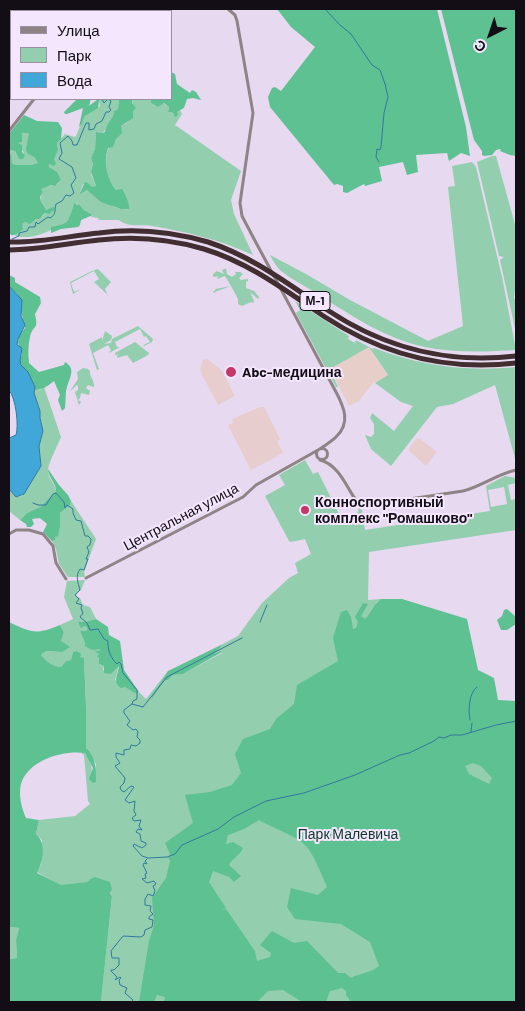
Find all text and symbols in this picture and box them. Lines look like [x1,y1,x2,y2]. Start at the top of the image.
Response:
legend [10,10,172,100]
north arrow [465,10,515,60]
text: Улица [57,21,100,39]
text: С [470,37,489,56]
text: Парк [57,46,91,64]
text: Вода [57,71,92,89]
road number: М-1 [300,292,330,310]
place label: Abc-медицина [242,364,342,380]
marker: Abc-медицина [224,365,238,379]
street label: Центральная улица [121,480,241,554]
place label: Конноспортивный комплекс "Ромашково" [315,494,472,526]
marker: Конноспортивный комплекс "Ромашково" [299,504,311,516]
park label: Парк Малевича [298,826,398,842]

